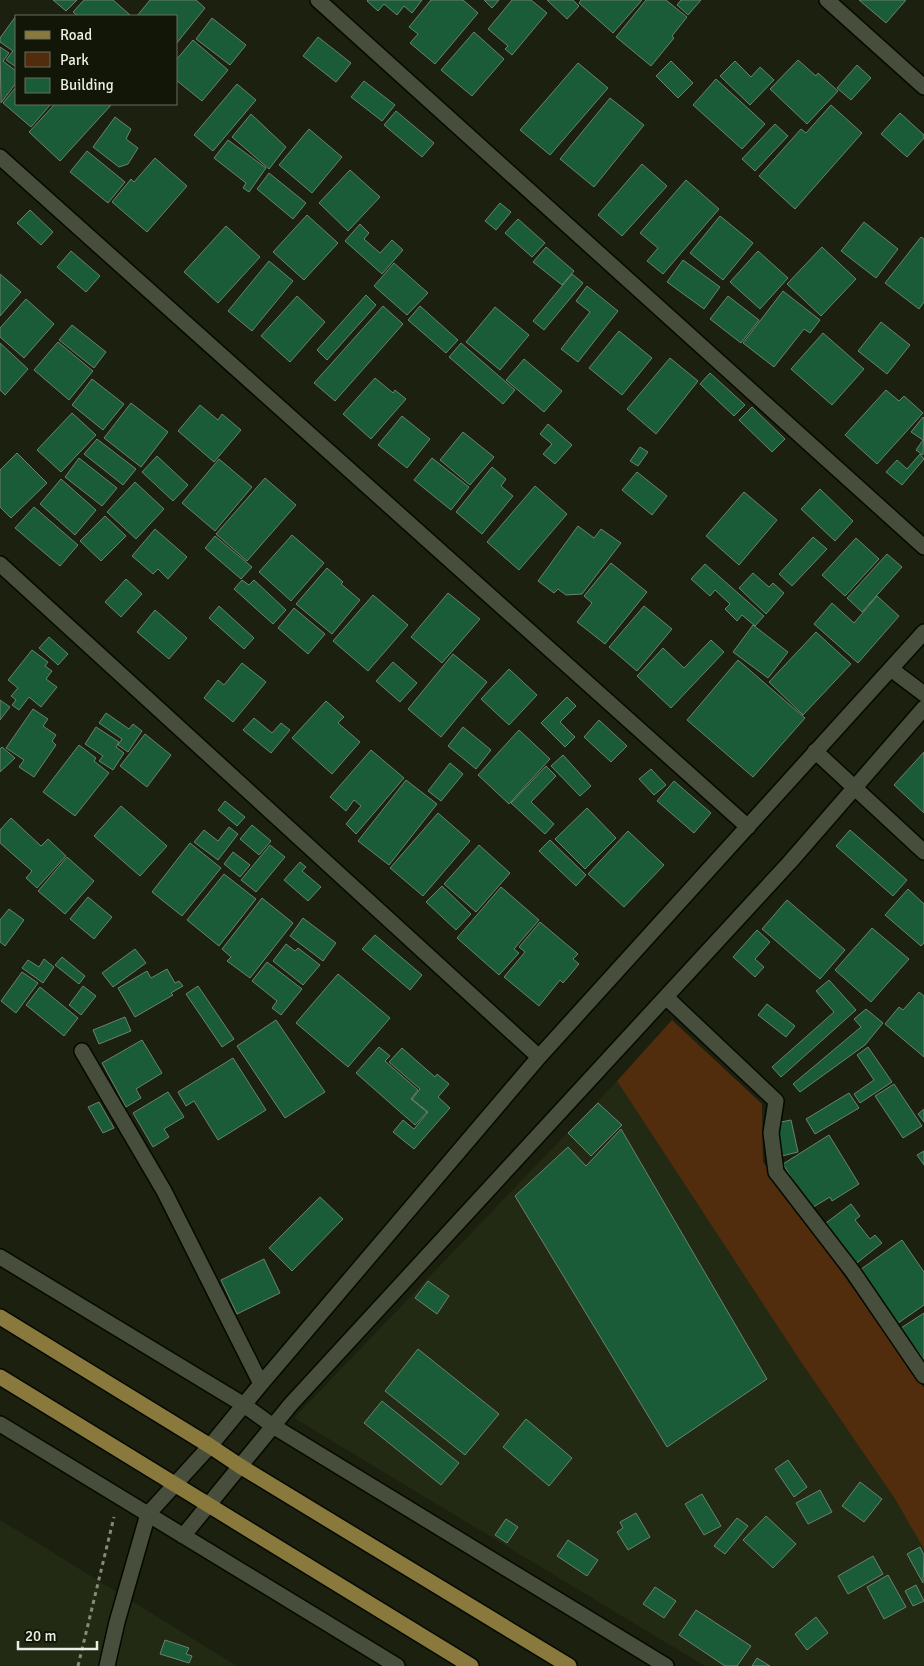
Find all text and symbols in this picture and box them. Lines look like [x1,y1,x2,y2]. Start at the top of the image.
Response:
legend [15,15,178,105]
text: Road [60,26,92,44]
text: Park [60,51,89,69]
text: Building [60,76,114,94]
scale bar [18,1618,96,1650]
text: 20 m [25,1627,56,1645]

